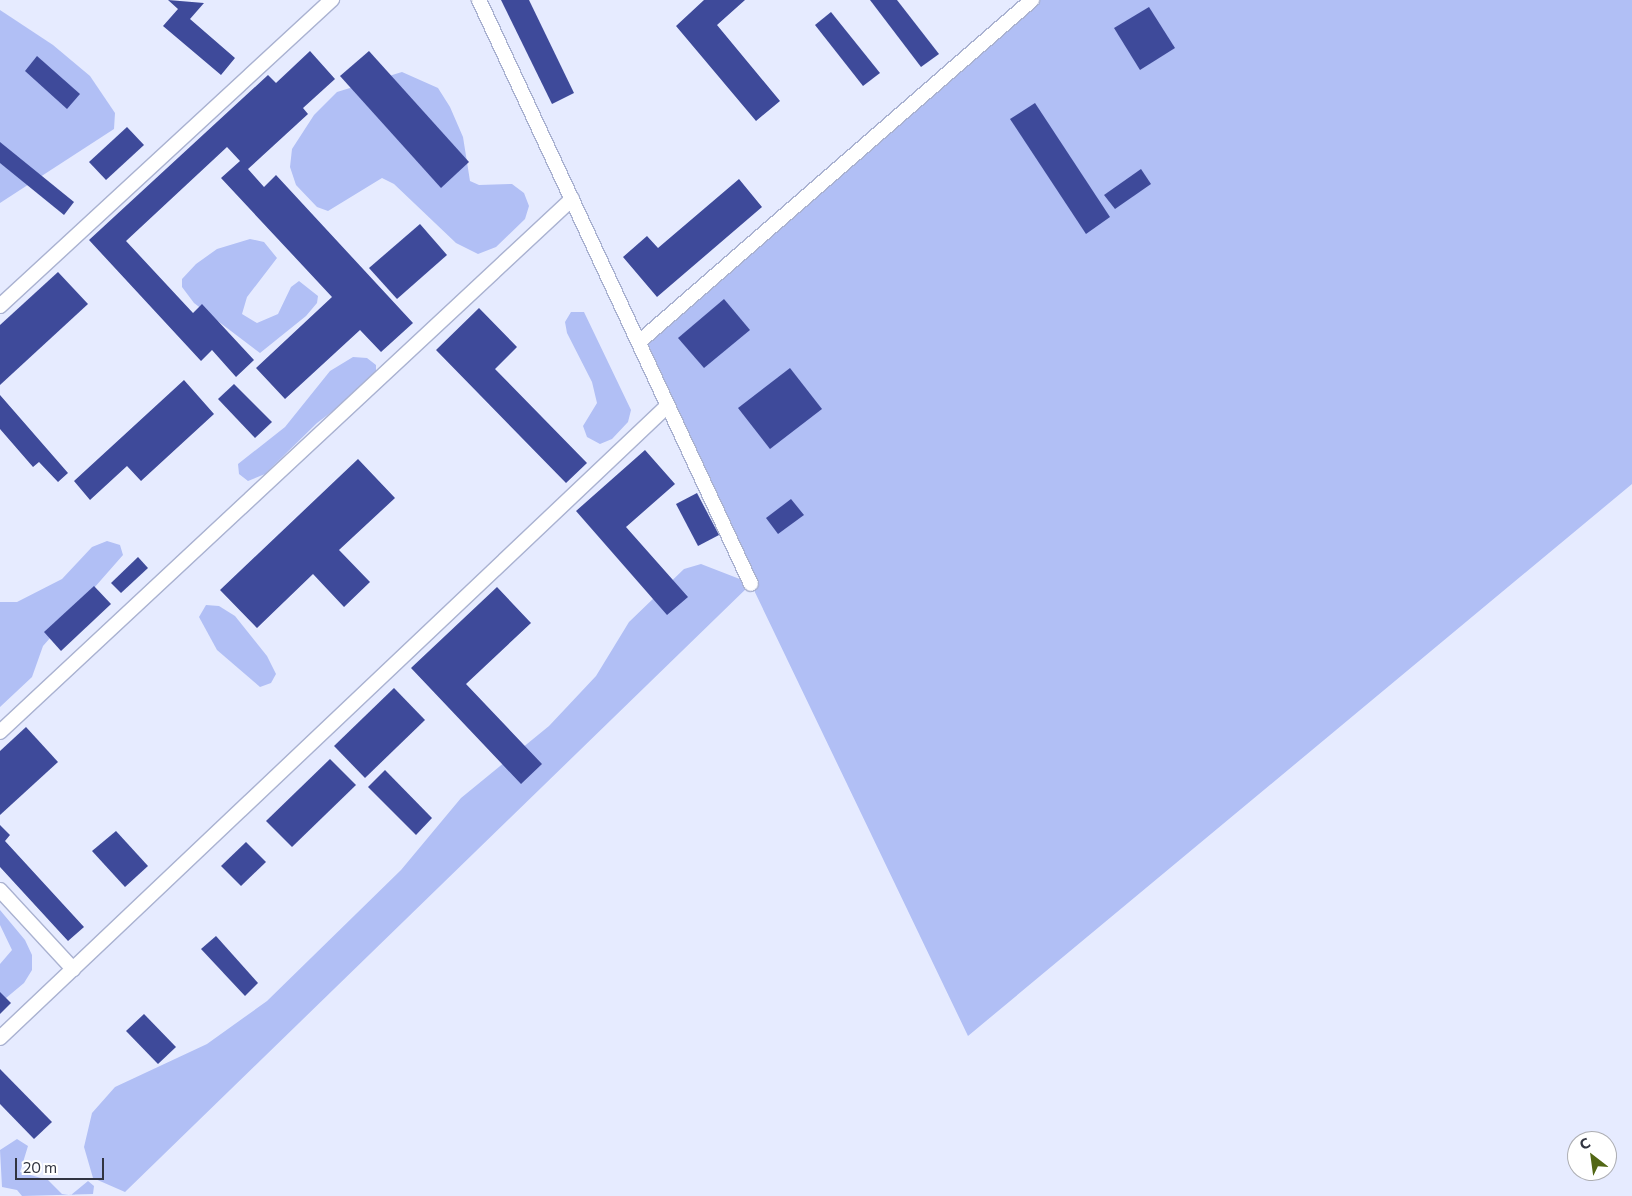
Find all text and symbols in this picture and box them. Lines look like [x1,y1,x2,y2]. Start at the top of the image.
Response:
north arrow [1567,1131,1617,1181]
text: С [1576,1134,1593,1153]
scale bar [18,1148,106,1180]
text: 20 m [23,1158,57,1176]

